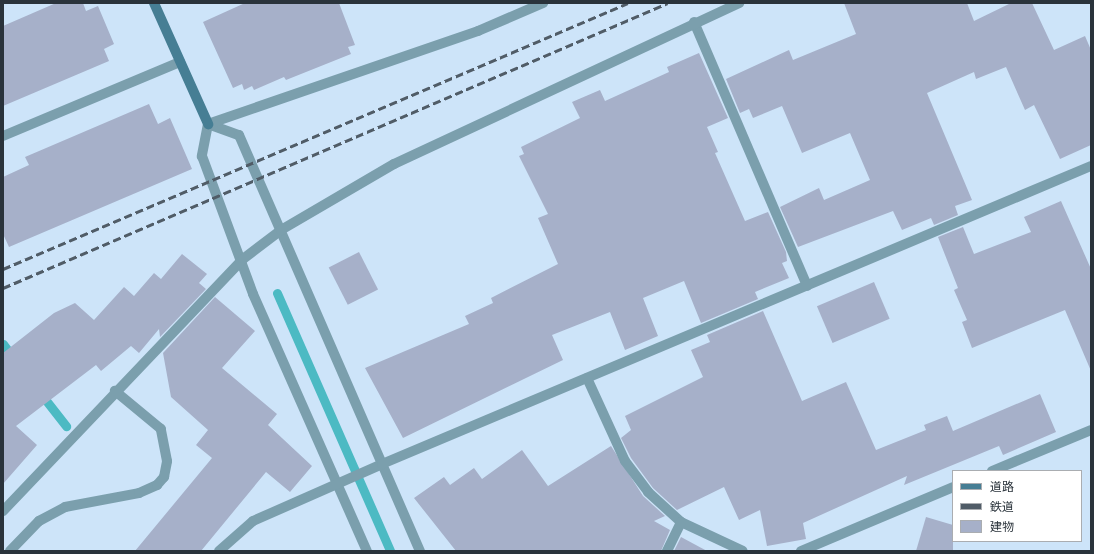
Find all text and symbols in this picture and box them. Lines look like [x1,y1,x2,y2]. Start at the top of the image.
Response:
legend [952,470,1082,542]
text: 道路 [990,478,1014,495]
text: 鉄道 [990,498,1014,515]
text: 建物 [990,518,1014,535]

